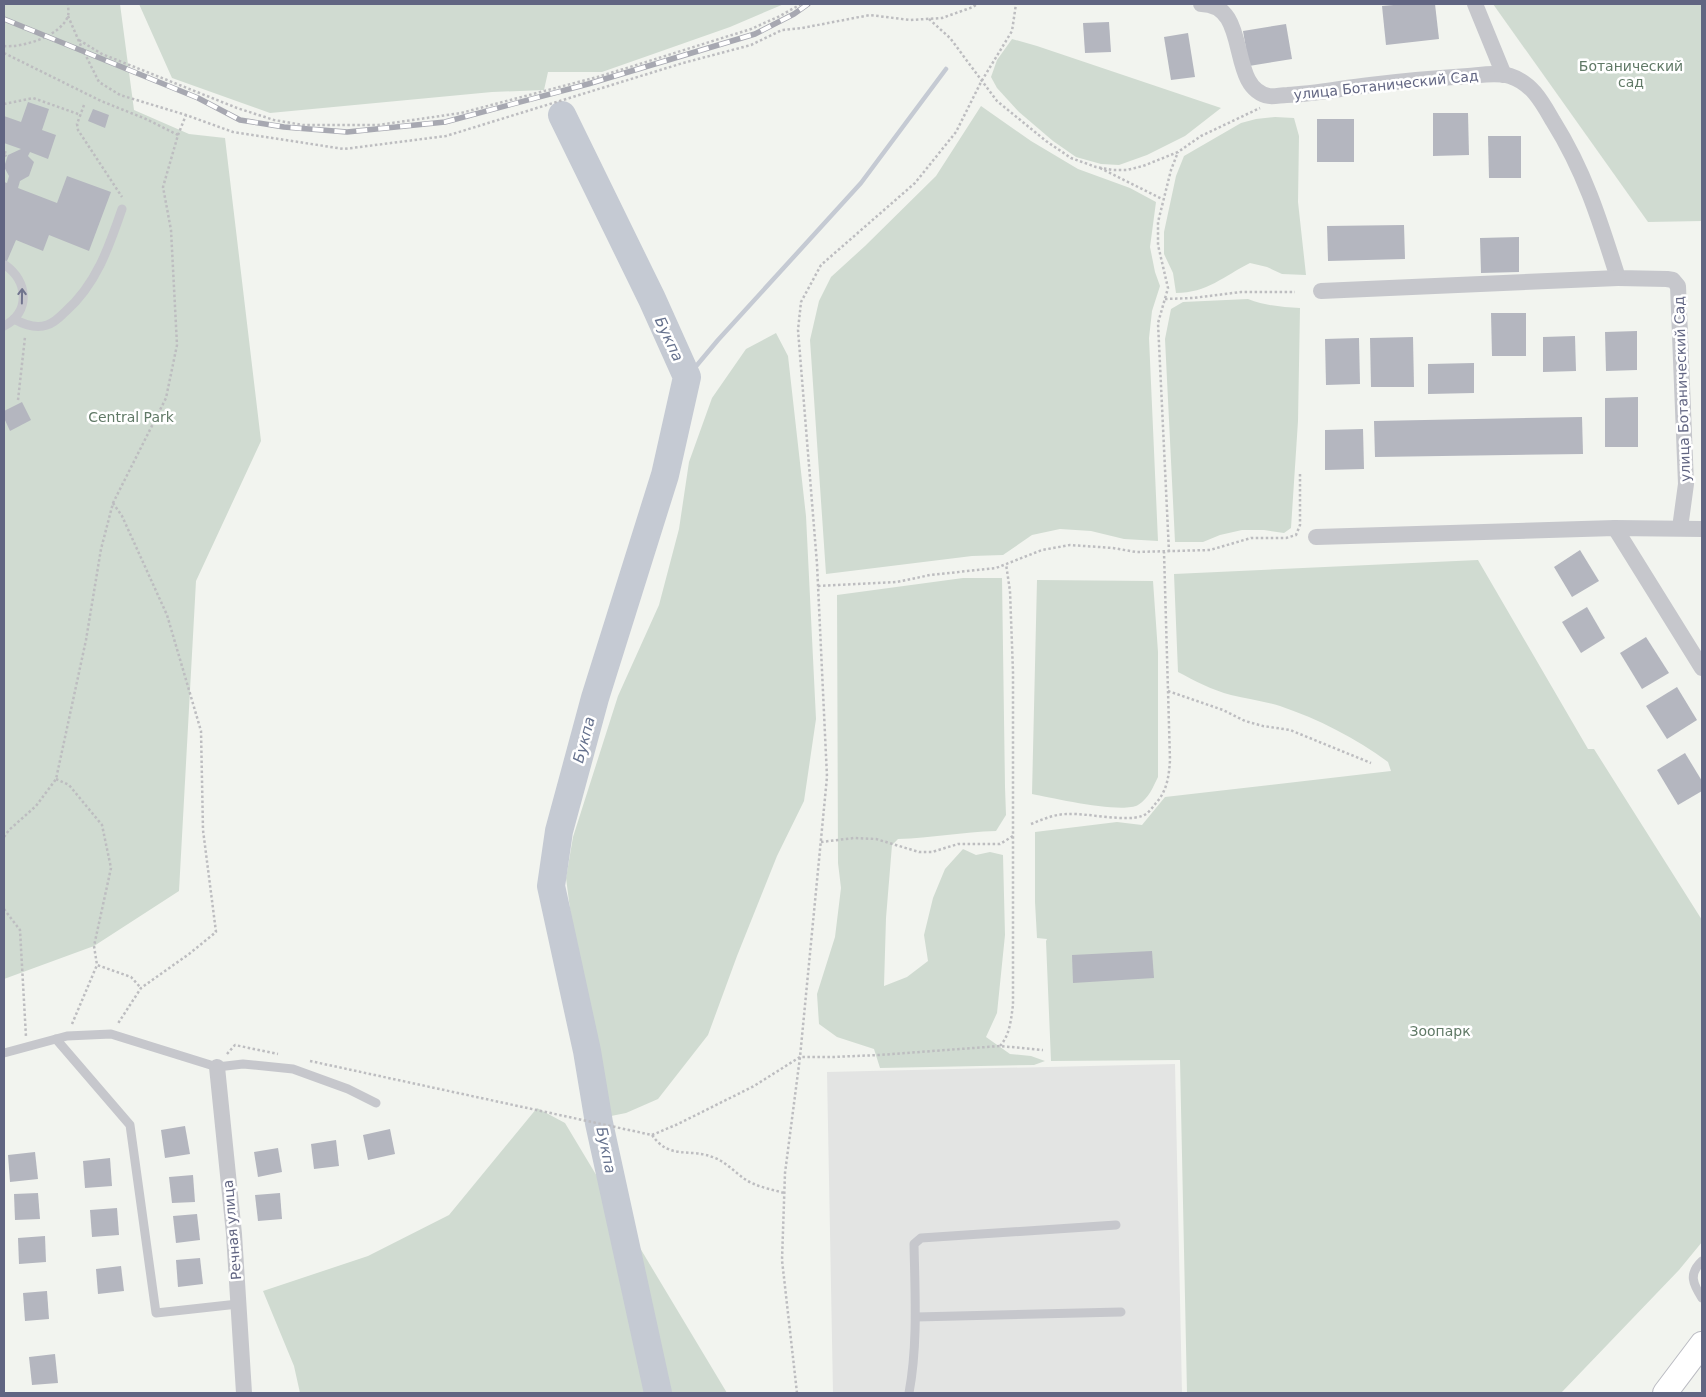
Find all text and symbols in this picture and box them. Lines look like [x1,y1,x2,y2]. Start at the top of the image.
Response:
park label: Ботанический сад [1579,58,1683,90]
street label: улица Ботанический Сад [1293,67,1479,103]
one-way arrow [17,289,27,305]
street label: улица Ботанический Сад [1671,296,1693,482]
water label: Букпа [651,314,687,364]
park label: Central Park [88,409,175,425]
water label: Букпа [569,715,599,765]
park label: Зоопарк [1409,1023,1471,1039]
water label: Букпа [592,1125,620,1175]
street label: Речная улица [220,1179,244,1281]

